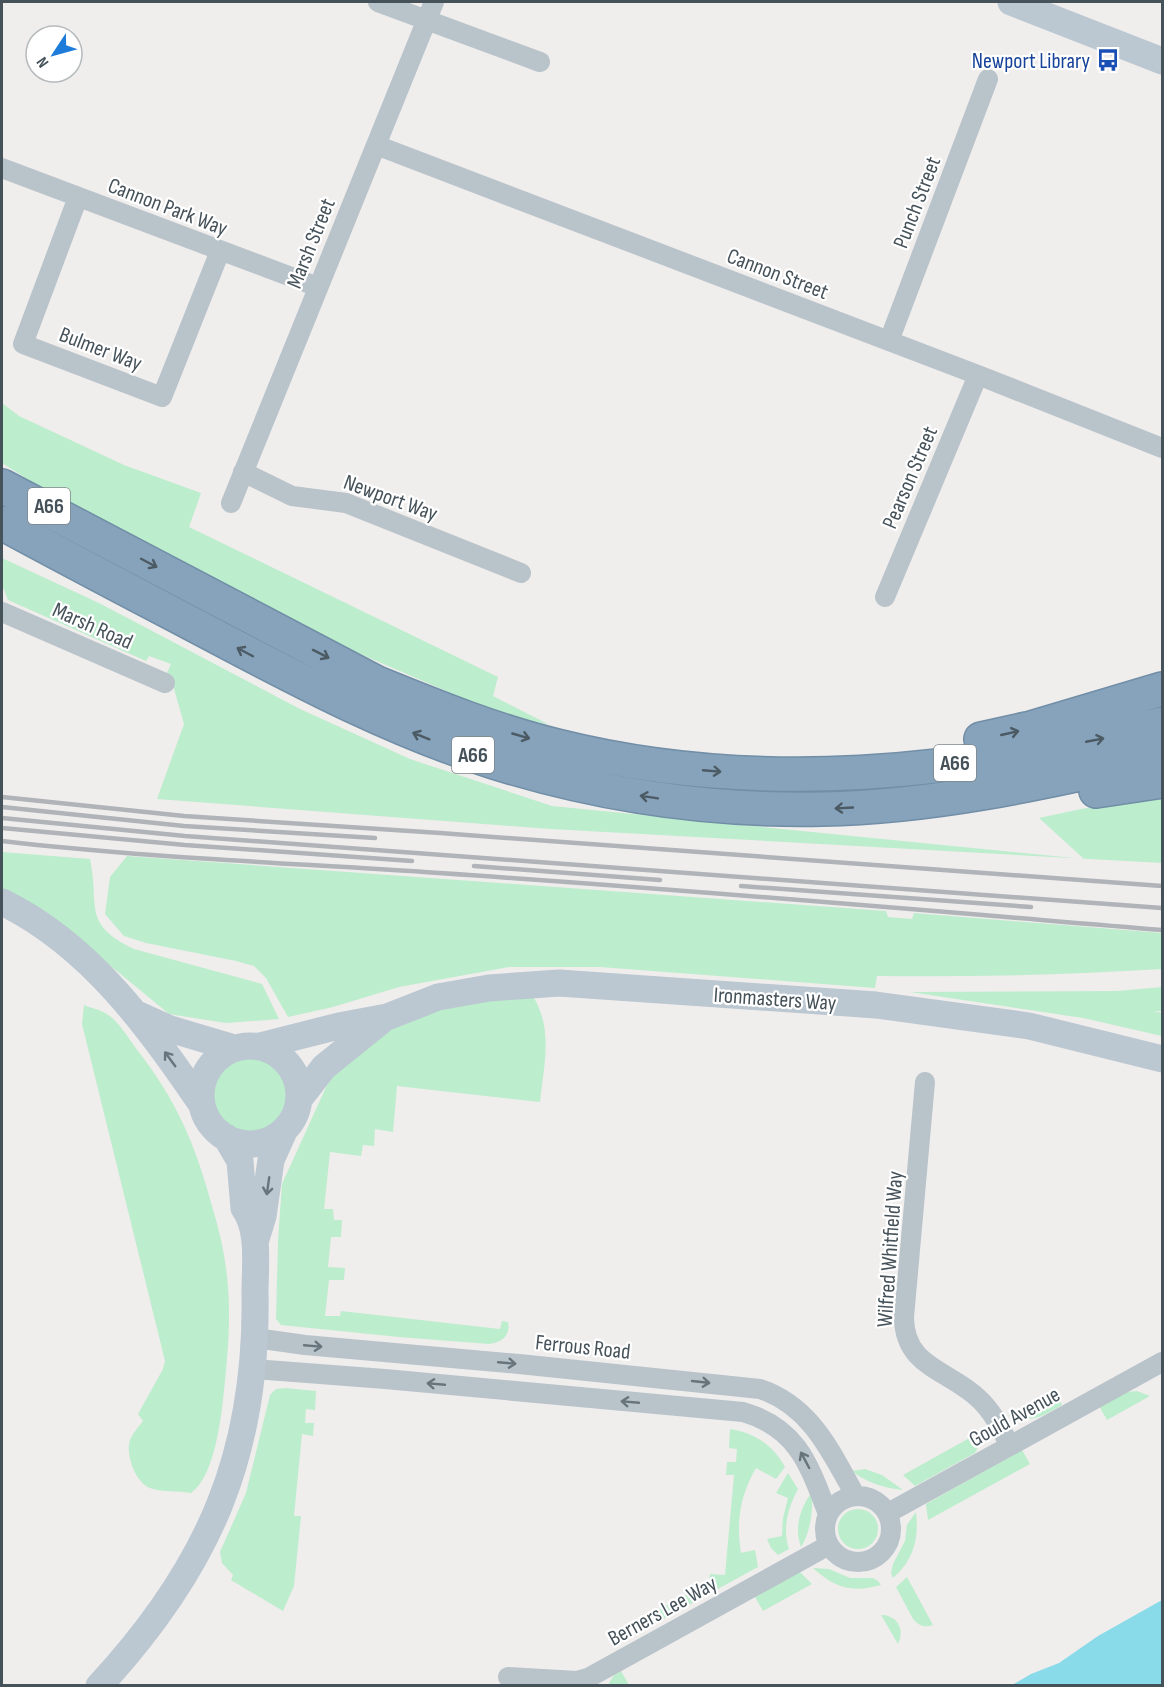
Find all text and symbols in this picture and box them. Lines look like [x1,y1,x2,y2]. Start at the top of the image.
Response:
north arrow [24,24,84,84]
bus stop icon: Newport Library [1095,47,1121,73]
place label: Newport Library [972,48,1091,75]
text: N [33,53,53,71]
street label: Punch Street [888,153,947,252]
street label: Cannon Park Way [104,172,232,243]
street label: Marsh Street [281,194,342,293]
street label: Cannon Street [723,243,832,306]
street label: Bulmer Way [55,321,146,378]
street label: Pearson Street [877,422,944,533]
street label: Newport Way [340,469,442,528]
road number: A66 [28,488,70,524]
one-way arrow [139,558,157,569]
street label: Marsh Road [48,597,137,656]
one-way arrow [237,646,254,658]
one-way arrow [312,649,330,660]
one-way arrow [1000,726,1019,738]
one-way arrow [412,730,431,741]
one-way arrow [511,731,530,742]
one-way arrow [1085,734,1104,745]
road number: A66 [452,737,494,773]
road number: A66 [934,745,976,781]
one-way arrow [702,766,721,777]
one-way arrow [640,792,660,803]
one-way arrow [834,802,854,813]
street label: Ironmasters Way [713,982,838,1017]
one-way arrow [164,1052,177,1068]
street label: Wilfred Whitfield Way [872,1170,909,1328]
one-way arrow [262,1176,273,1196]
street label: Ferrous Road [534,1329,632,1366]
one-way arrow [303,1341,322,1352]
one-way arrow [497,1358,517,1369]
one-way arrow [691,1377,711,1388]
one-way arrow [426,1378,446,1389]
street label: Gould Avenue [964,1381,1065,1453]
one-way arrow [620,1396,640,1407]
one-way arrow [799,1452,811,1469]
street label: Berners Lee Way [604,1570,722,1652]

